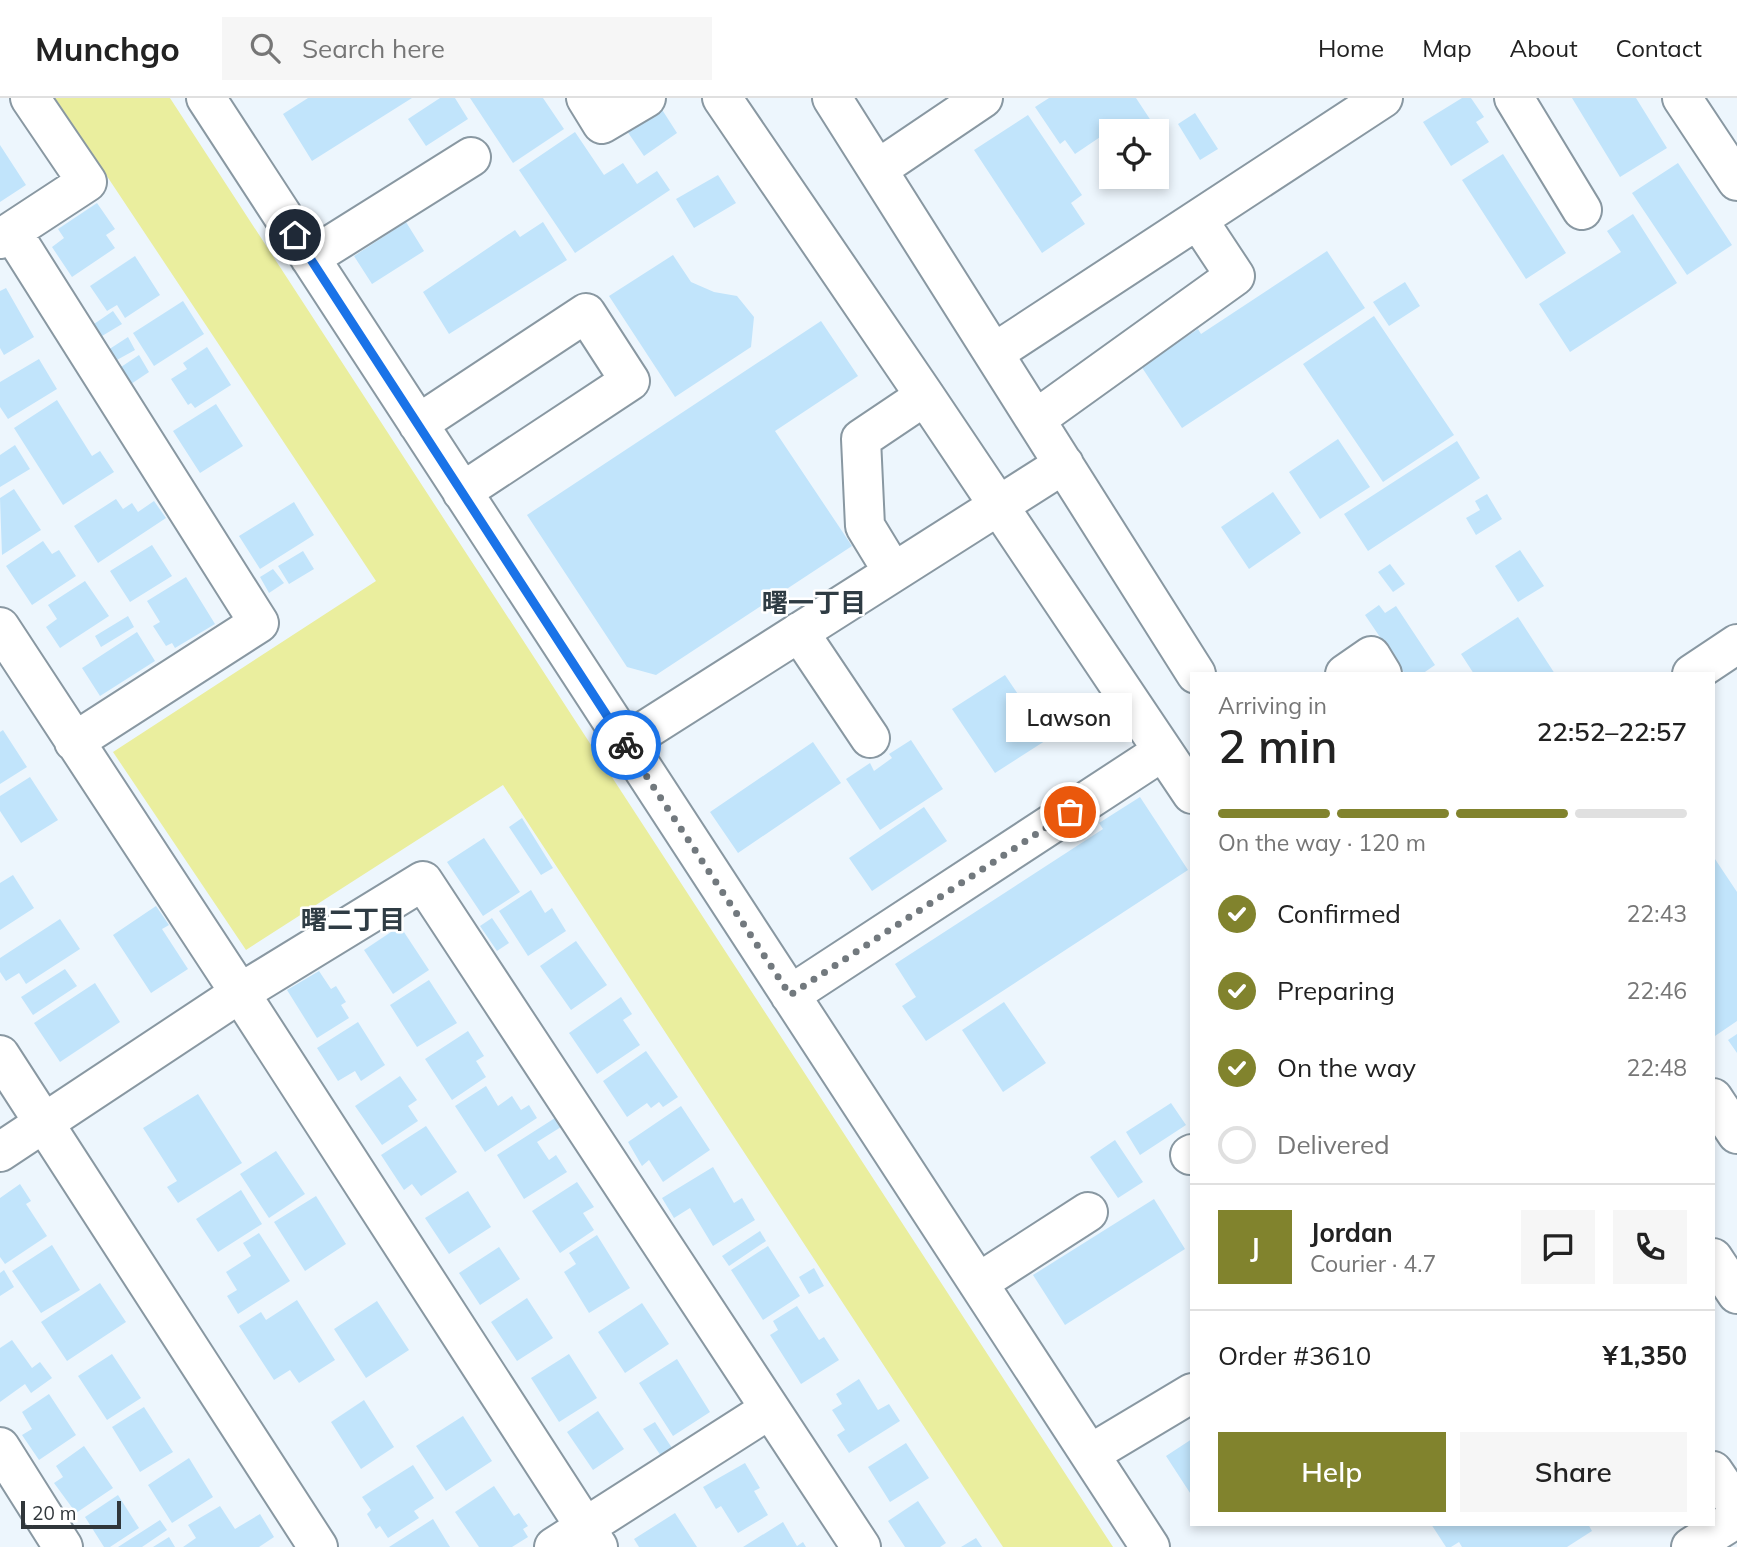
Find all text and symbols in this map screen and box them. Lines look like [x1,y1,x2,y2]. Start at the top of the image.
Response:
search box [222,17,712,80]
text: Munchgo [35,28,180,69]
icon: search [246,29,284,67]
text: Search here [302,32,445,65]
text: Home [1318,33,1384,63]
text: Map [1422,33,1472,63]
text: About [1510,33,1578,63]
text: Contact [1616,33,1702,63]
map controls [1099,119,1169,189]
button: locate [1099,119,1169,189]
pin [265,205,325,265]
icon: home [276,216,314,254]
district label: 曙一丁目 [762,586,866,619]
text: Arriving in [1218,691,1327,720]
callout: Lawson [1007,693,1133,742]
text: Lawson [1027,703,1111,732]
courier [591,710,661,780]
text: 22:52–22:57 [1537,715,1687,748]
text: 2 min [1218,717,1337,775]
icon: bike [607,726,645,764]
pin [1040,782,1100,842]
icon: bag [1051,793,1089,831]
text: On the way · 120 m [1218,828,1426,857]
icon: check [1218,895,1256,933]
text: Confirmed [1277,897,1401,930]
text: 22:43 [1627,899,1687,928]
district label: 曙二丁目 [301,903,405,936]
icon: check [1218,972,1256,1010]
text: Preparing [1277,974,1395,1007]
text: 22:46 [1627,976,1687,1005]
icon: check [1218,1049,1256,1087]
text: On the way [1277,1051,1416,1084]
text: 22:48 [1627,1053,1687,1082]
text: Delivered [1277,1128,1390,1161]
button: chat [1521,1210,1595,1284]
button: phone [1613,1210,1687,1284]
text: Jordan [1310,1216,1393,1249]
text: J [1250,1231,1260,1264]
text: Courier · 4.7 [1310,1249,1436,1278]
text: Order #3610 [1218,1339,1371,1372]
text: ¥1,350 [1603,1339,1687,1372]
button: Help [1218,1432,1446,1512]
button: Share [1460,1432,1687,1512]
scale bar [21,1498,121,1530]
text: 20 m [32,1501,76,1525]

